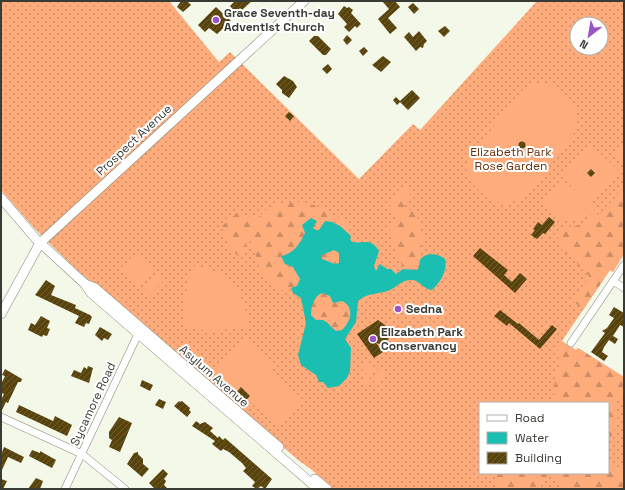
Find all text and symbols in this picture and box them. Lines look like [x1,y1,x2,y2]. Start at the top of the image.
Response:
place label: Grace Seventh-day Adventist Church [224,5,335,35]
marker: Grace Seventh-day Adventist Church [211,15,221,25]
north arrow [569,16,609,56]
text: N [577,37,591,52]
street label: Prospect Avenue [93,101,175,179]
park label: Elizabeth Park Rose Garden [470,144,552,174]
place label: Sedna [406,301,442,317]
marker: Sedna [393,304,403,314]
place label: Elizabeth Park Conservancy [381,324,463,354]
marker: Elizabeth Park Conservancy [368,334,378,344]
street label: Asylum Avenue [176,341,252,411]
street label: Sycamore Road [67,360,119,448]
legend [479,402,609,474]
text: Road [515,410,544,426]
text: Water [515,430,549,446]
text: Building [515,450,562,466]

